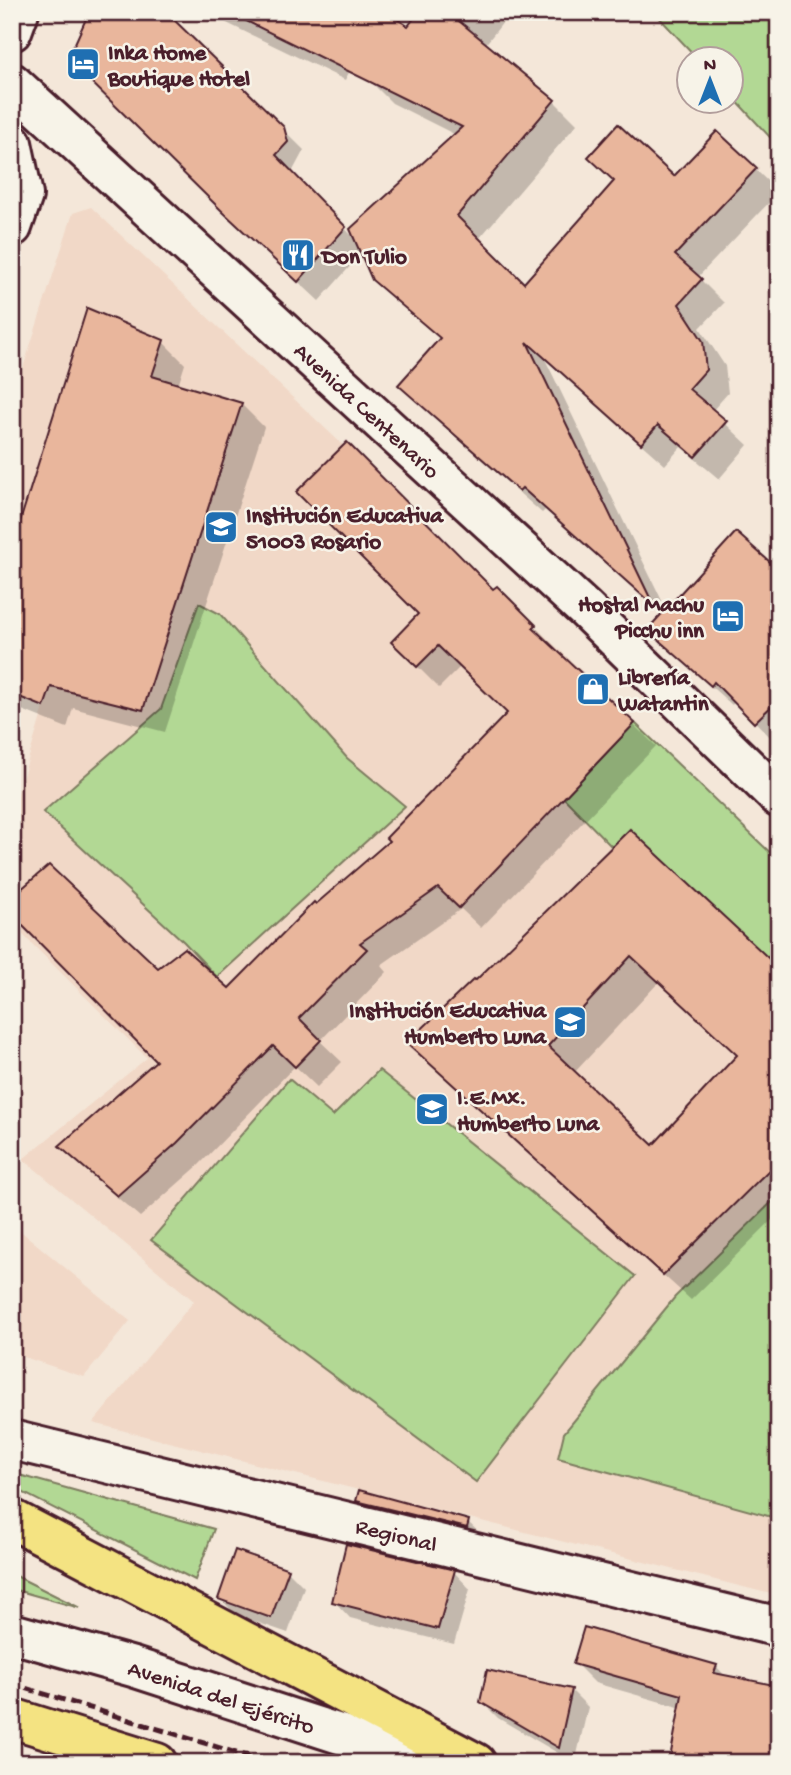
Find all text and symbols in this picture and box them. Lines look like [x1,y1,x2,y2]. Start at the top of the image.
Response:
place label: Inka Home Boutique Hotel [107,41,250,94]
hotel icon: Inka Home Boutique Hotel [64,45,102,83]
north arrow [676,46,746,116]
text: N [704,55,716,78]
restaurant icon: Don Tulio [279,236,317,274]
place label: Don Tulio [320,245,407,272]
street label: Avenida Centenario [287,338,444,486]
place label: Institución Educativa 51003 Rosario [246,504,444,557]
school or university icon: Institución Educativa 51003 Rosario [202,508,240,546]
place label: Hostal Machu Picchu inn [578,593,705,646]
hotel icon: Hostal Machu Picchu inn [709,597,747,635]
place label: Librería Watantin [617,666,710,719]
shop icon: Librería Watantin [574,670,612,708]
place label: Institución Educativa Humberto Luna [349,999,547,1052]
school or university icon: Institución Educativa Humberto Luna [551,1003,589,1041]
place label: I.E.Mx. Humberto Luna [457,1086,600,1139]
school or university icon: I.E.Mx. Humberto Luna [413,1090,451,1128]
street label: Regional [352,1514,439,1560]
street label: Avenida del Ejército [124,1656,317,1742]

